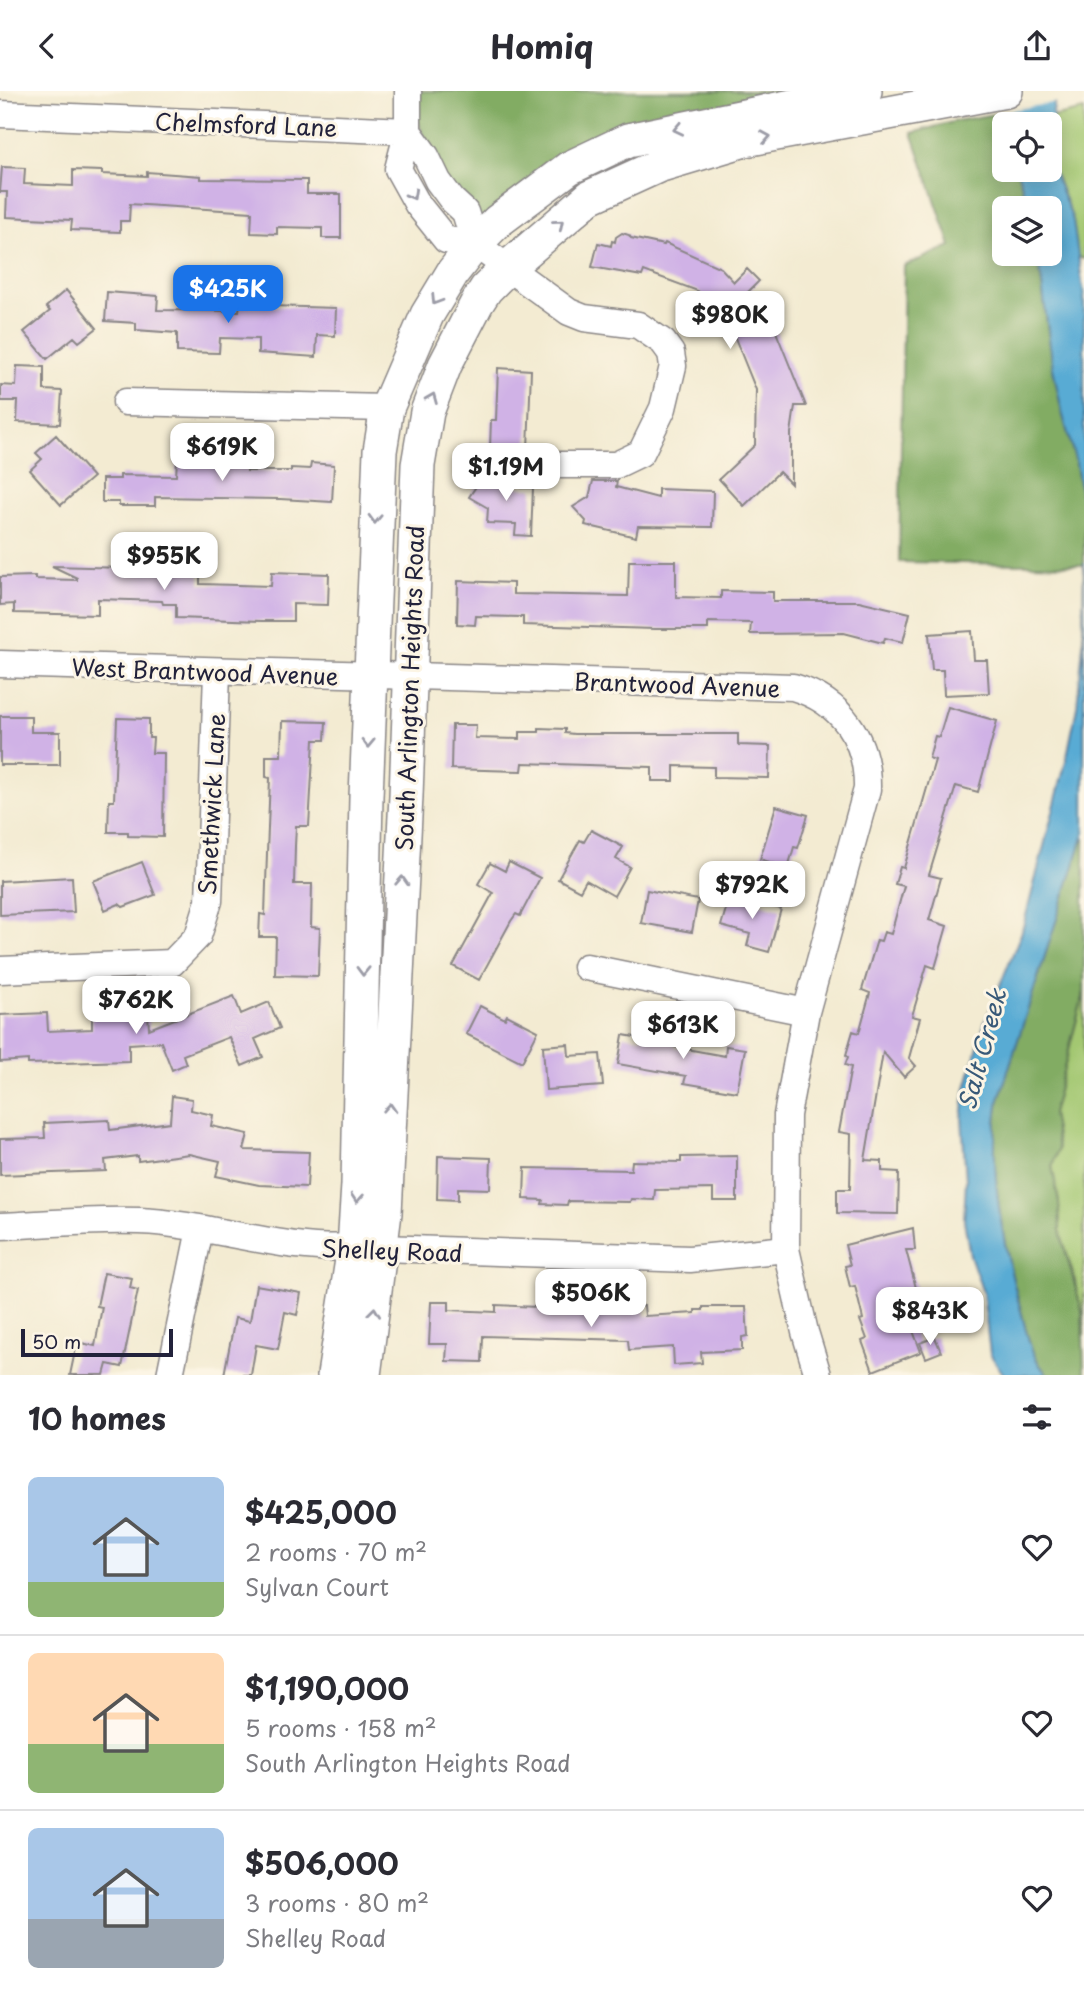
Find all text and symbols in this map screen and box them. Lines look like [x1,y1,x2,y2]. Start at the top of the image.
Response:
text: Homiq [490,22,594,70]
icon: back [28,27,66,65]
icon: share [1018,27,1056,65]
street label: Chelmsford Lane [154,103,338,145]
map controls [992,112,1062,266]
button: locate [992,112,1062,182]
one-way arrow [672,121,684,135]
one-way arrow [760,130,772,145]
one-way arrow [404,187,417,200]
button: layers [992,196,1062,266]
one-way arrow [552,219,564,232]
pin: $425K [179,265,277,325]
text: $425K [189,270,267,305]
one-way arrow [431,292,444,305]
pin: $980K [681,292,779,351]
text: $980K [691,296,769,331]
one-way arrow [424,393,438,405]
pin: $619K [173,423,271,483]
text: $619K [186,428,258,463]
pin: $1.19M [449,443,563,503]
text: $1.19M [468,448,544,483]
one-way arrow [368,514,383,525]
street label: South Arlington Heights Road [386,525,432,851]
pin: $955K [115,533,213,592]
text: $955K [127,537,201,572]
street label: West Brantwood Avenue [71,649,339,693]
street label: Brantwood Avenue [573,663,781,705]
street label: Smethwick Lane [189,712,233,896]
one-way arrow [360,738,375,749]
pin: $792K [703,861,801,921]
text: $792K [715,866,789,901]
one-way arrow [395,875,410,886]
one-way arrow [355,966,371,977]
pin: $762K [87,977,185,1036]
text: $762K [98,981,174,1016]
water label: Salt Creek [948,983,1015,1113]
pin: $613K [634,1002,732,1061]
text: $613K [647,1006,719,1041]
one-way arrow [383,1102,398,1113]
one-way arrow [350,1193,365,1204]
street label: Shelley Road [321,1230,463,1270]
pin: $506K [542,1269,640,1329]
text: $506K [551,1274,631,1309]
pin: $843K [881,1287,979,1347]
text: $843K [892,1292,968,1327]
one-way arrow [366,1307,381,1318]
scale bar [21,1326,173,1358]
text: 50 m [32,1327,81,1355]
text: 10 homes [28,1395,166,1440]
icon: filters [1018,1398,1056,1436]
text: $425,000 [245,1489,397,1534]
icon: home [84,1505,168,1589]
icon: heart [1018,1528,1056,1566]
text: 2 rooms · 70 m² [245,1534,427,1569]
text: Sylvan Court [245,1569,389,1604]
text: $1,190,000 [245,1665,409,1710]
icon: home [84,1681,168,1765]
icon: heart [1018,1704,1056,1742]
text: 5 rooms · 158 m² [245,1710,437,1745]
text: South Arlington Heights Road [245,1745,571,1780]
text: $506,000 [245,1840,399,1885]
icon: home [84,1856,168,1940]
icon: heart [1018,1879,1056,1917]
text: 3 rooms · 80 m² [245,1885,429,1920]
text: Shelley Road [245,1920,386,1955]

